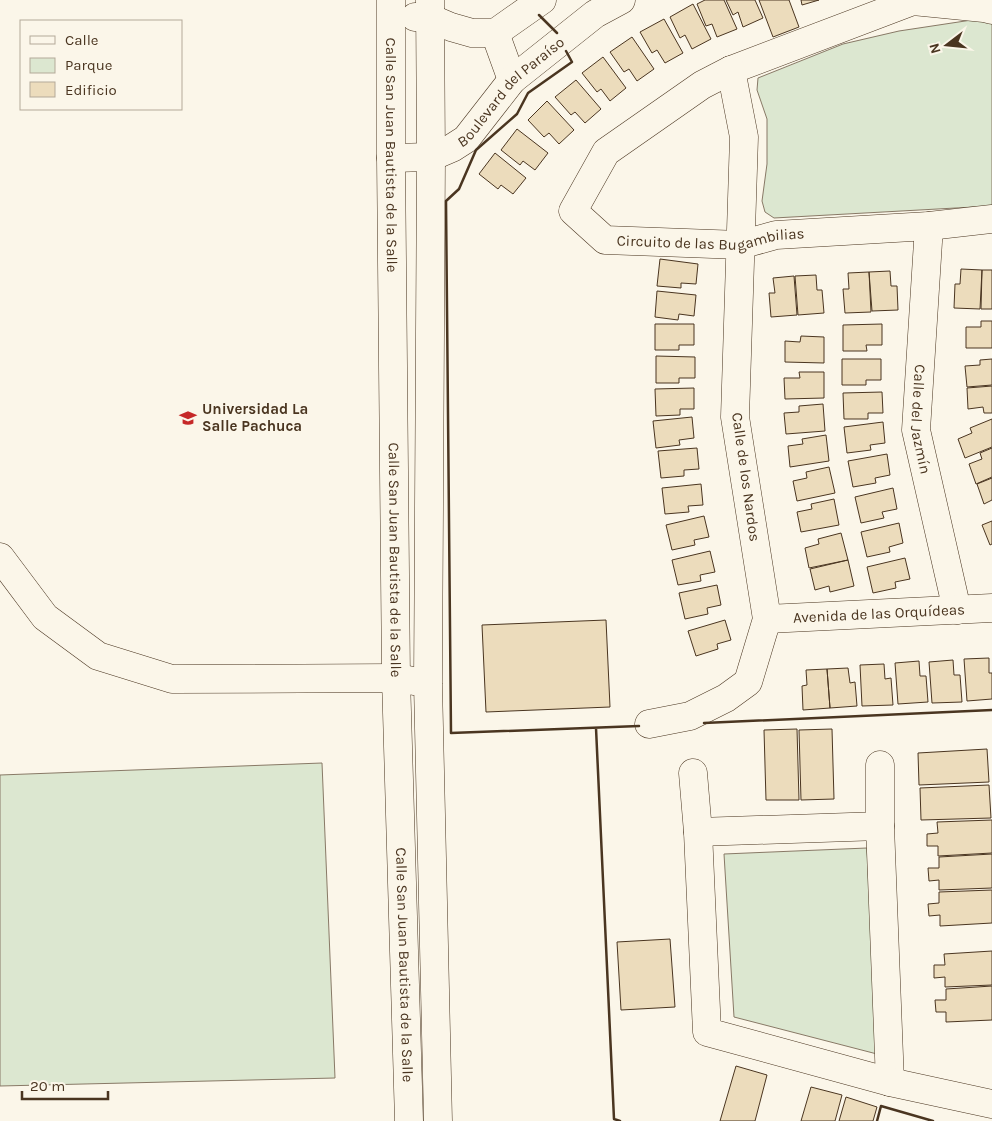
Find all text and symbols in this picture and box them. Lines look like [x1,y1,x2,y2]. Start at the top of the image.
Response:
legend [20,20,182,110]
north arrow [922,20,972,70]
text: Calle [65,31,99,49]
street label: Boulevard del Paraíso [454,33,568,151]
street label: Calle San Juan Bautista de la Salle [382,38,401,273]
text: N [925,41,945,56]
text: Parque [65,56,113,74]
text: Edificio [65,81,117,99]
street label: Circuito de las Bugambilias [616,224,805,255]
street label: Calle del Jazmín [907,364,935,476]
place label: Universidad La Salle Pachuca [202,400,308,435]
school or university icon: Universidad La Salle Pachuca [178,408,198,428]
street label: Calle de los Nardos [728,411,764,543]
street label: Calle San Juan Bautista de la Salle [385,442,405,678]
street label: Avenida de las Orquídeas [792,600,965,627]
street label: Calle San Juan Bautista de la Salle [392,847,417,1083]
scale bar [22,1068,109,1100]
text: 20 m [30,1077,65,1095]

